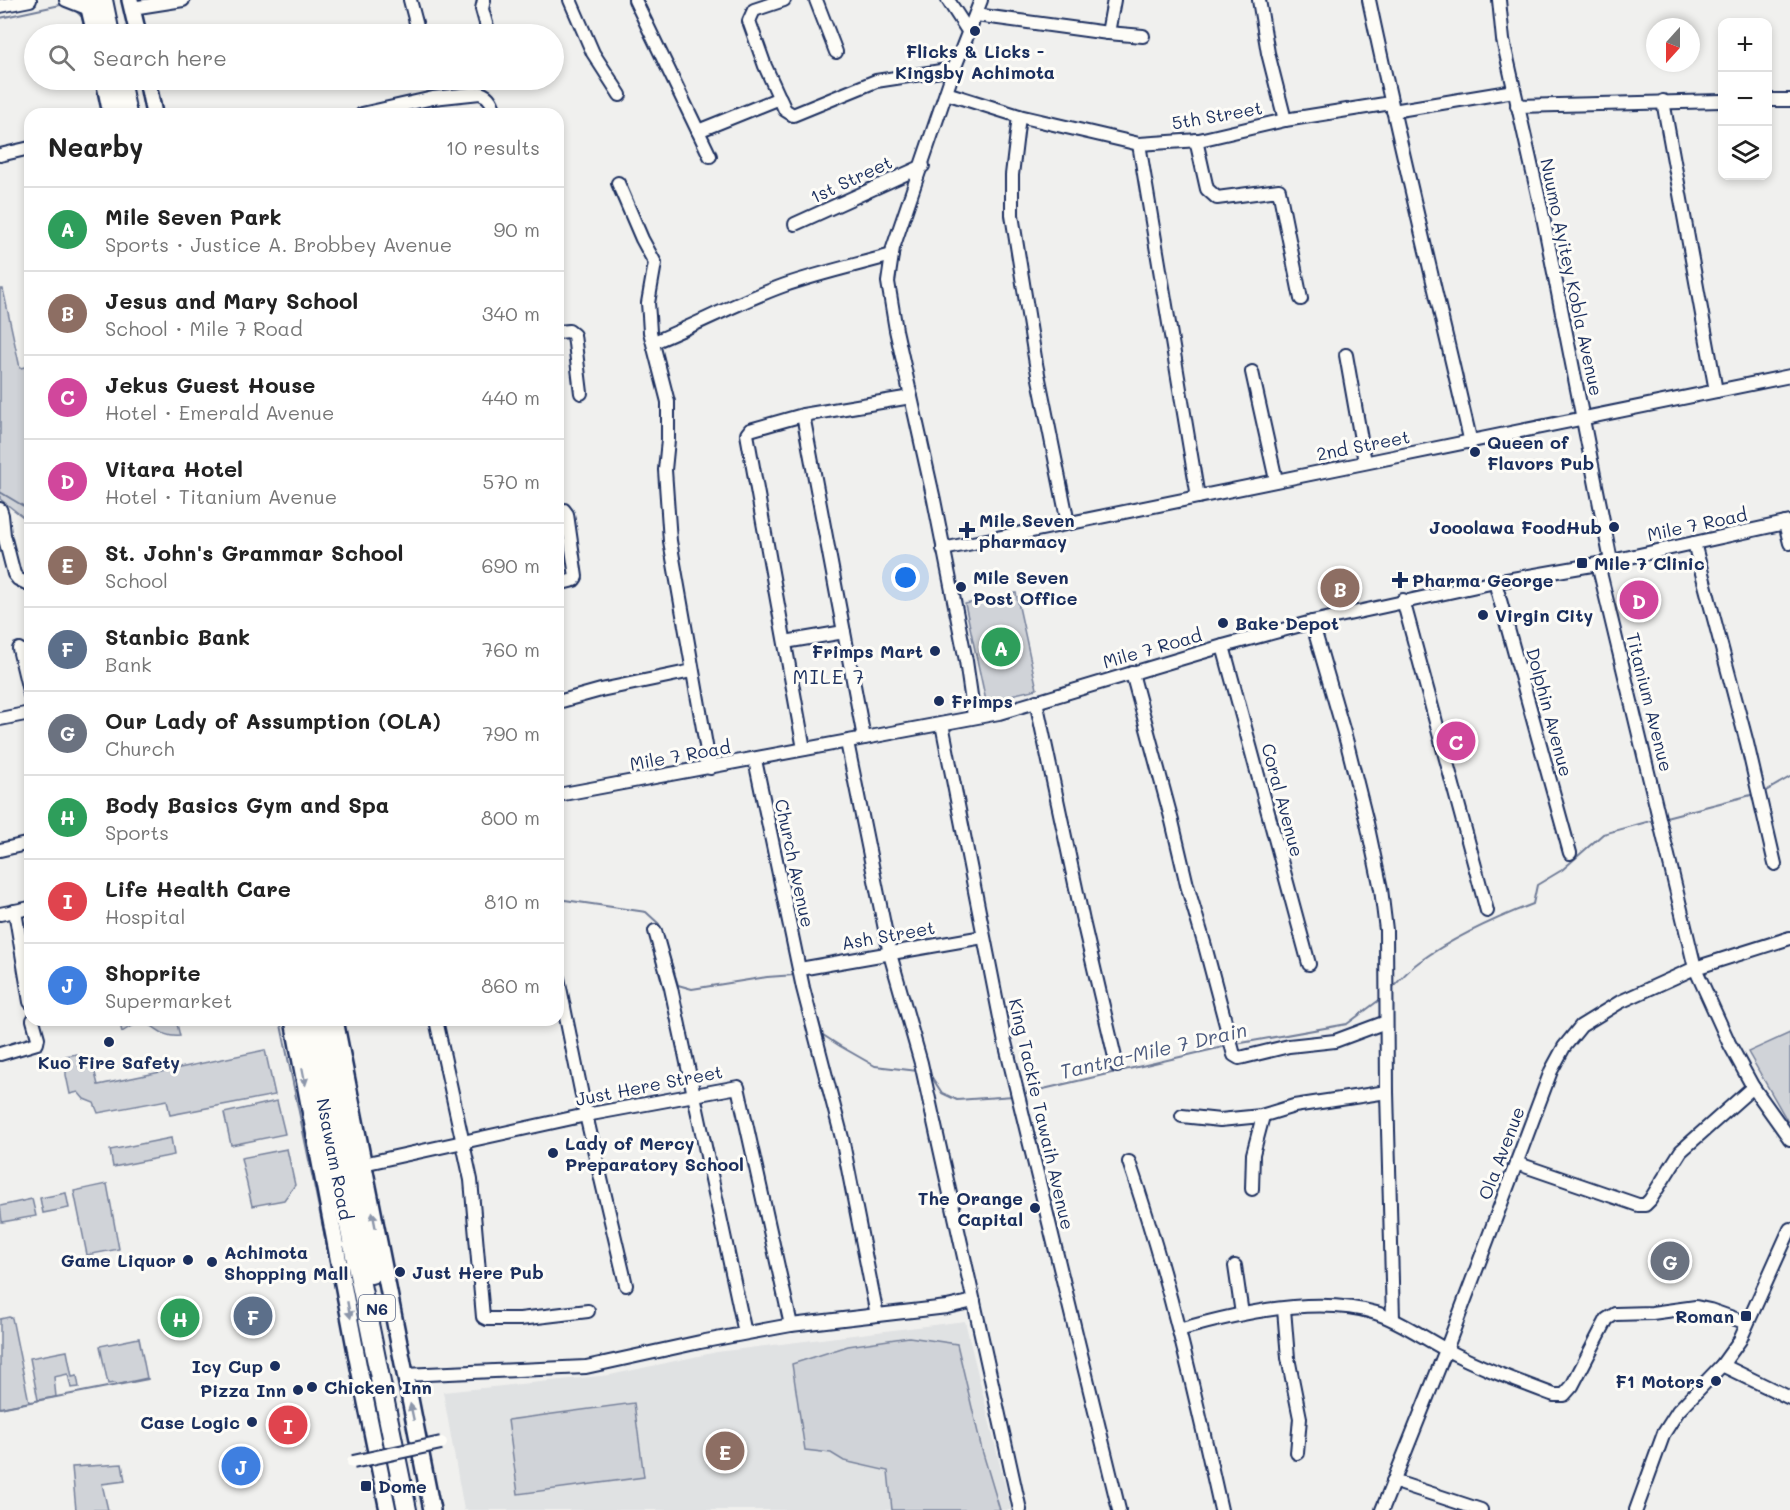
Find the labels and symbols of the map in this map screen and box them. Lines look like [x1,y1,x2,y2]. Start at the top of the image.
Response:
north arrow [1646,18,1700,72]
marker: Flicks & Licks - Kingsby Achimota [968,24,982,38]
place label: Flicks & Licks - Kingsby Achimota [895,39,1055,84]
street label: 5th Street [1170,95,1264,135]
street label: 1st Street [806,150,896,208]
street label: Nuumo Ayitey Kobla Avenue [1535,156,1609,398]
street label: 2nd Street [1314,424,1412,466]
place label: Queen of Flavors Pub [1487,430,1594,475]
marker: Queen of Flavors Pub [1468,445,1482,459]
street label: Mile 7 Road [1645,502,1749,546]
place label: Mile Seven pharmacy [979,508,1075,553]
place label: Jooolawa FoodHub [1429,515,1602,539]
marker: Jooolawa FoodHub [1607,520,1621,534]
marker: Mile Seven pharmacy [960,523,974,537]
place label: Mile 7 Clinic [1594,551,1705,575]
marker: Mile 7 Clinic [1575,556,1589,570]
your location [891,563,920,592]
place label: Mile Seven Post Office [973,565,1078,610]
pin: B [1320,566,1360,610]
place label: Pharma George [1412,568,1554,592]
marker: Pharma George [1393,573,1407,587]
pin: D [1620,578,1658,622]
marker: Mile Seven Post Office [954,580,968,594]
place label: Virgin City [1495,603,1593,627]
marker: Virgin City [1476,608,1490,622]
place label: Bake Depot [1235,611,1339,635]
marker: Bake Depot [1216,616,1230,630]
street label: Mile 7 Road [1100,622,1204,674]
pin: A [982,624,1020,670]
street label: Titanium Avenue [1621,630,1679,774]
place label: Frimps Mart [812,639,923,663]
marker: Frimps Mart [928,644,942,658]
street label: Dolphin Avenue [1521,645,1579,779]
district label: MILE 7 [792,663,866,689]
place label: Frimps [951,689,1013,713]
marker: Frimps [932,694,946,708]
pin: C [1436,718,1476,764]
street label: Mile 7 Road [628,734,732,776]
street label: Coral Avenue [1256,741,1310,859]
street label: Church Avenue [770,797,820,929]
street label: Ash Street [839,915,937,955]
street label: King Tackie Tawaih Avenue [1004,996,1080,1232]
water label: Tantra-Mile 7 Drain [1057,1016,1249,1084]
marker: Kuo Fire Safety [102,1035,116,1049]
place label: Kuo Fire Safety [38,1050,180,1074]
street label: Just Here Street [573,1059,725,1111]
one-way arrow [300,1068,309,1087]
street label: Nsawam Road [311,1096,359,1222]
street label: Ola Avenue [1472,1103,1530,1203]
place label: Lady of Mercy Preparatory School [565,1131,744,1176]
marker: Lady of Mercy Preparatory School [546,1146,560,1160]
place label: The Orange Capital [918,1186,1023,1231]
marker: The Orange Capital [1028,1201,1042,1215]
one-way arrow [369,1211,379,1229]
pin: G [1650,1238,1690,1284]
place label: Achimota Shopping Mall [224,1240,348,1285]
place label: Game Liquor [61,1248,176,1272]
marker: Game Liquor [181,1253,195,1267]
marker: Achimota Shopping Mall [205,1255,219,1269]
place label: Just Here Pub [412,1260,544,1284]
marker: Just Here Pub [393,1265,407,1279]
pin: F [234,1294,272,1338]
road number: N6 [359,1295,395,1321]
pin: H [160,1296,200,1340]
one-way arrow [345,1301,354,1320]
place label: Roman [1675,1304,1734,1328]
marker: Roman [1739,1309,1753,1323]
place label: Icy Cup [192,1354,263,1378]
marker: Icy Cup [268,1359,282,1373]
place label: F1 Motors [1615,1369,1704,1393]
marker: F1 Motors [1709,1374,1723,1388]
place label: Chicken Inn [324,1375,432,1399]
place label: Pizza Inn [200,1378,286,1402]
marker: Chicken Inn [305,1380,319,1394]
marker: Pizza Inn [291,1383,305,1397]
pin: I [268,1402,308,1448]
one-way arrow [407,1402,416,1421]
place label: Case Logic [140,1410,240,1434]
marker: Case Logic [245,1415,259,1429]
pin: E [706,1428,744,1474]
pin: J [222,1444,260,1488]
place label: Dome [378,1474,427,1498]
marker: Dome [359,1479,373,1493]

